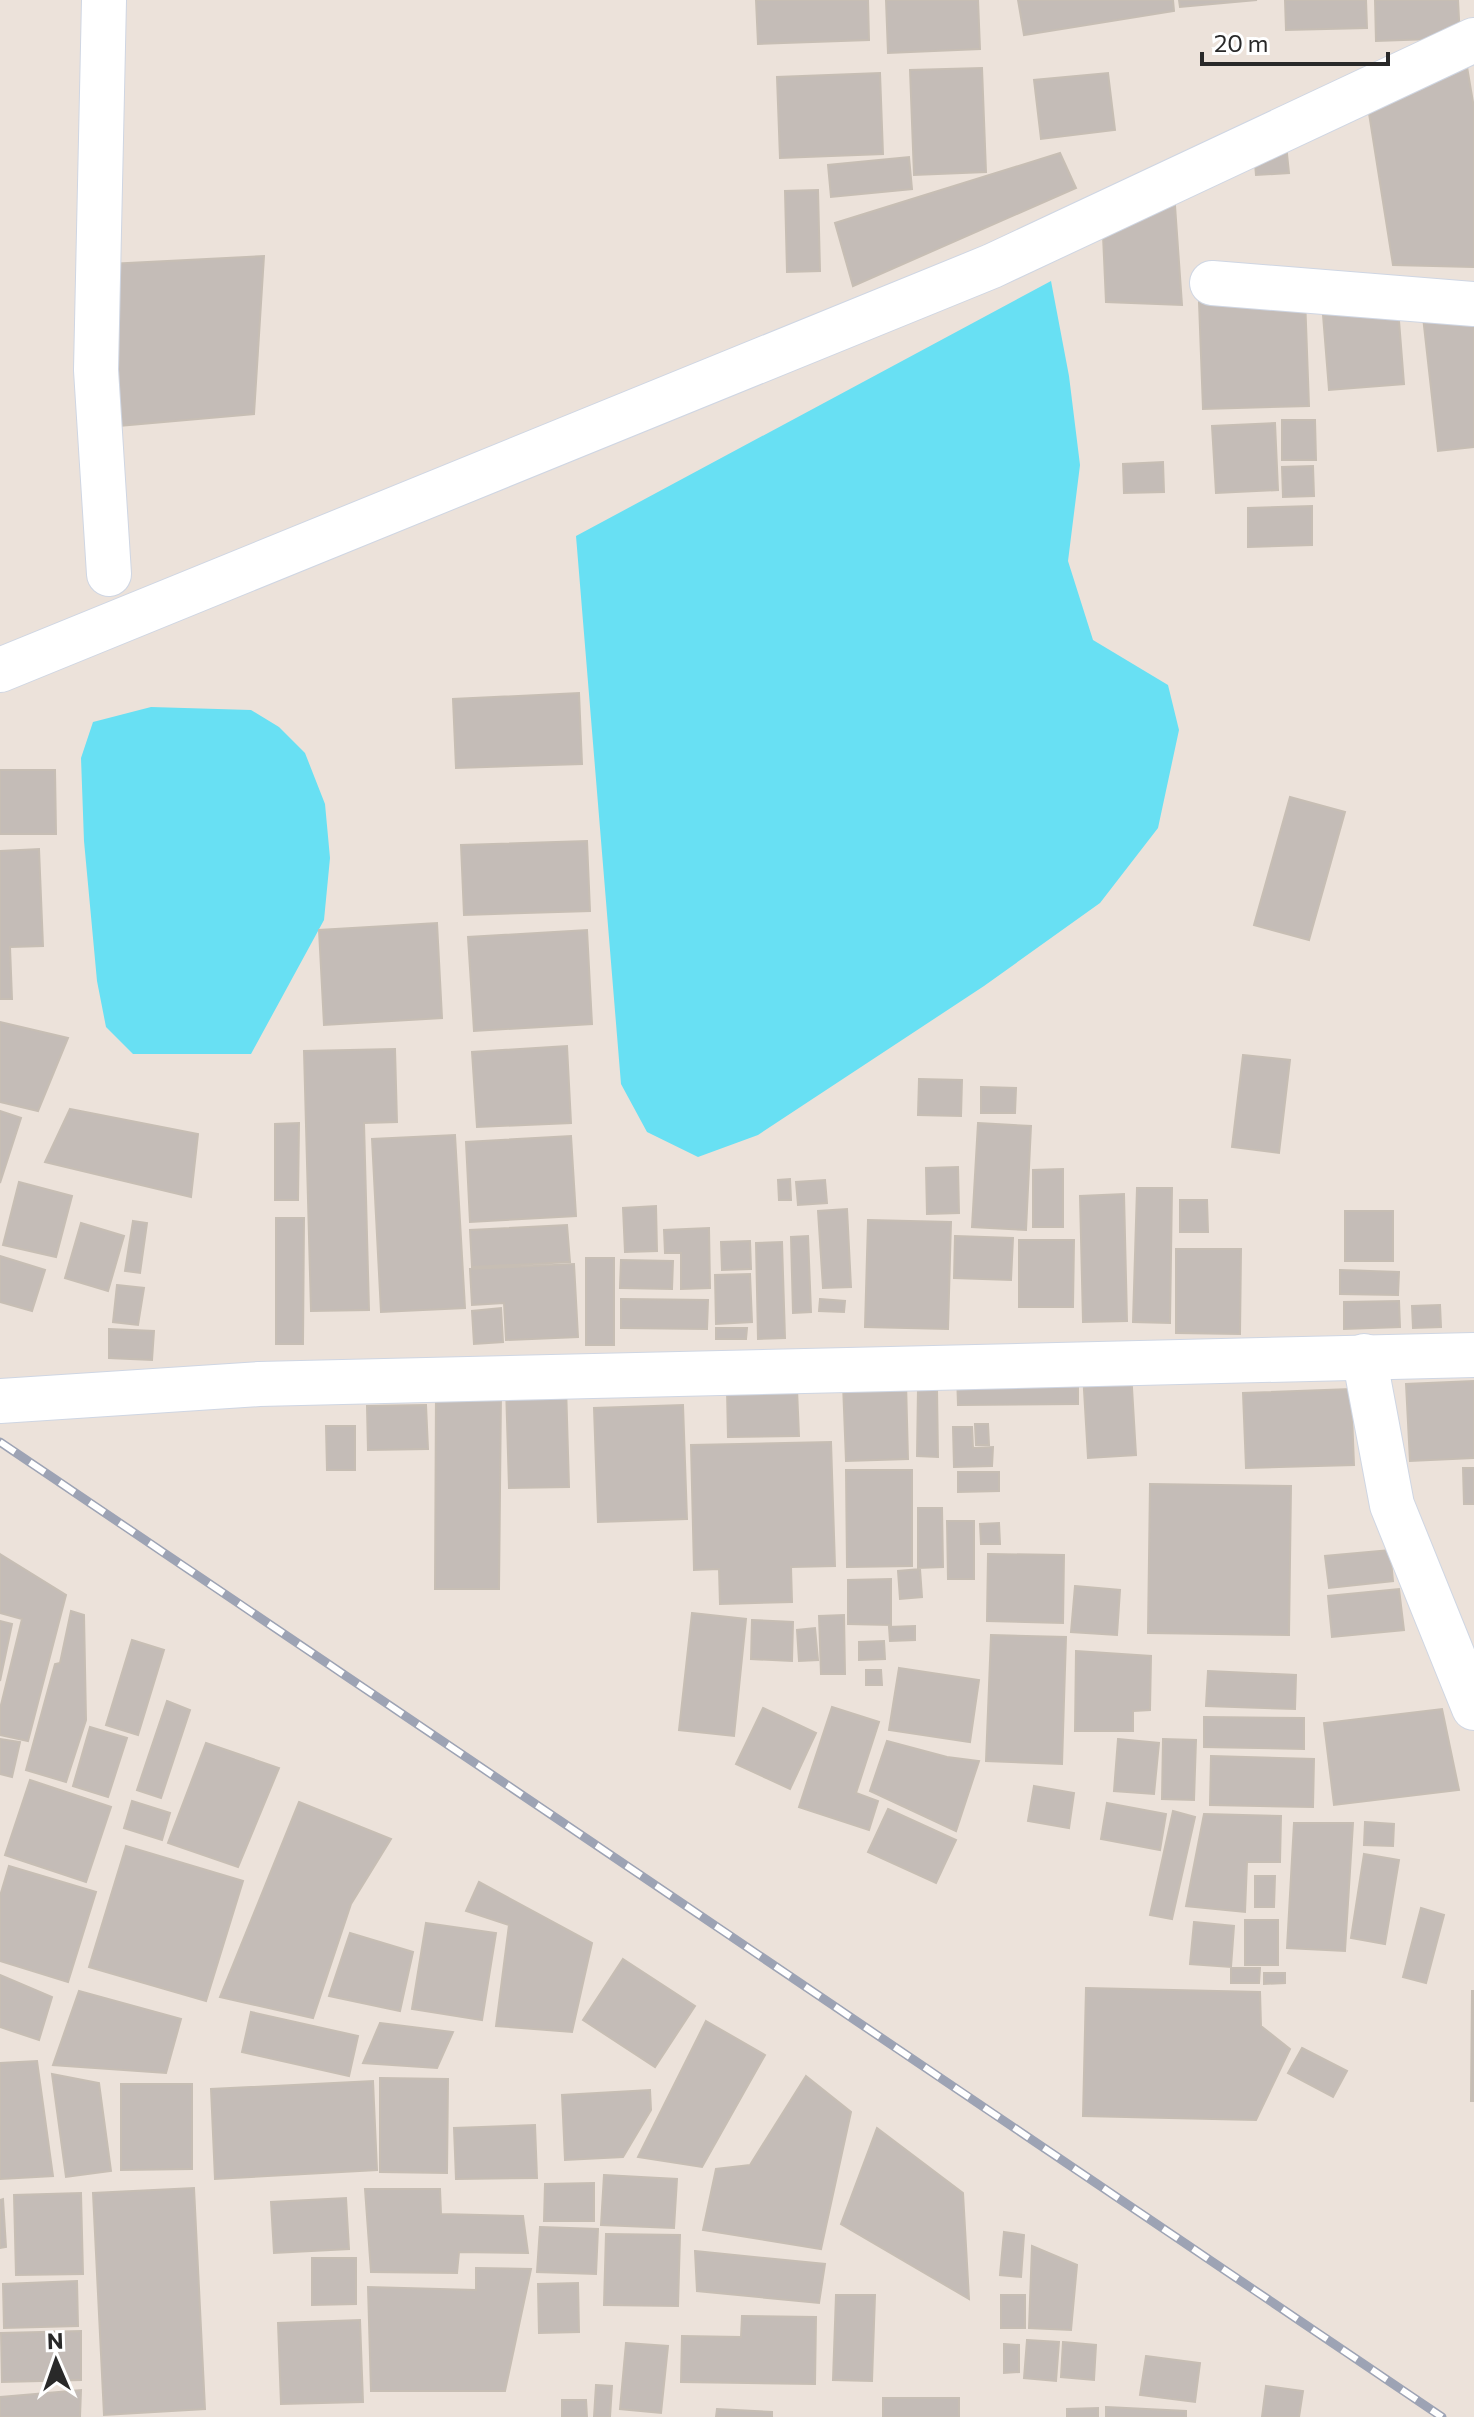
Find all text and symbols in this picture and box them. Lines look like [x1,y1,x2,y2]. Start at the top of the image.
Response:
scale bar [1202,16,1388,66]
text: 20 m [1214,28,1268,57]
north arrow [16,2321,96,2401]
text: N [47,2327,64,2354]

